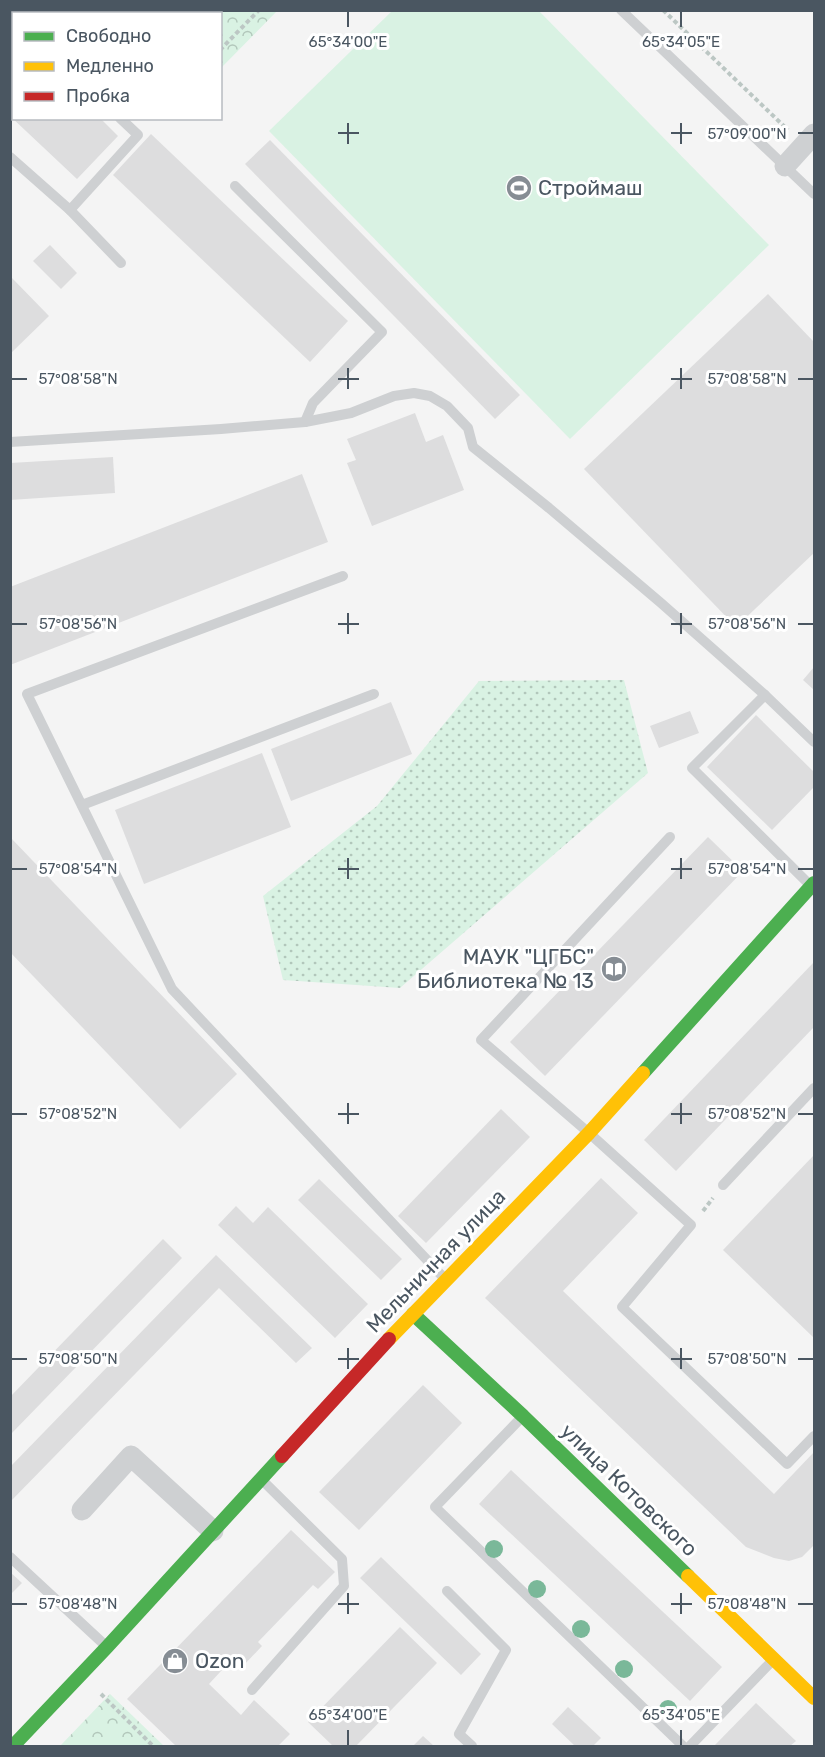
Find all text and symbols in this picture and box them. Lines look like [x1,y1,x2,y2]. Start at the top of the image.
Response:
legend [12,12,222,120]
text: Свободно [66,25,151,47]
text: 65°34'00"E [309,33,387,51]
text: 65°34'05"E [642,33,720,51]
text: Медленно [66,55,154,77]
text: Пробка [66,85,130,107]
text: 57°09'00"N [707,125,787,143]
sports icon: Строймаш [504,173,534,203]
place label: Строймаш [538,175,643,200]
text: 57°08'58"N [38,370,118,388]
text: 57°08'58"N [707,370,787,388]
text: 57°08'56"N [39,615,117,633]
text: 57°08'56"N [708,615,786,633]
text: 57°08'54"N [39,860,117,878]
text: 57°08'54"N [708,860,786,878]
place label: МАУК "ЦГБС" Библиотека № 13 [417,944,594,993]
library icon: МАУК "ЦГБС" Библиотека № 13 [599,954,629,984]
text: 57°08'52"N [39,1105,117,1123]
text: 57°08'52"N [708,1105,786,1123]
street label: Мельничная улица [361,1184,510,1338]
text: 57°08'50"N [38,1350,118,1368]
text: 57°08'50"N [707,1350,787,1368]
street label: улица Котовского [556,1418,703,1561]
text: 57°08'48"N [39,1595,117,1613]
text: 57°08'48"N [708,1595,786,1613]
shop icon: Ozon [160,1646,190,1676]
place label: Ozon [195,1648,245,1673]
text: 65°34'00"E [309,1706,387,1724]
text: 65°34'05"E [642,1706,720,1724]

